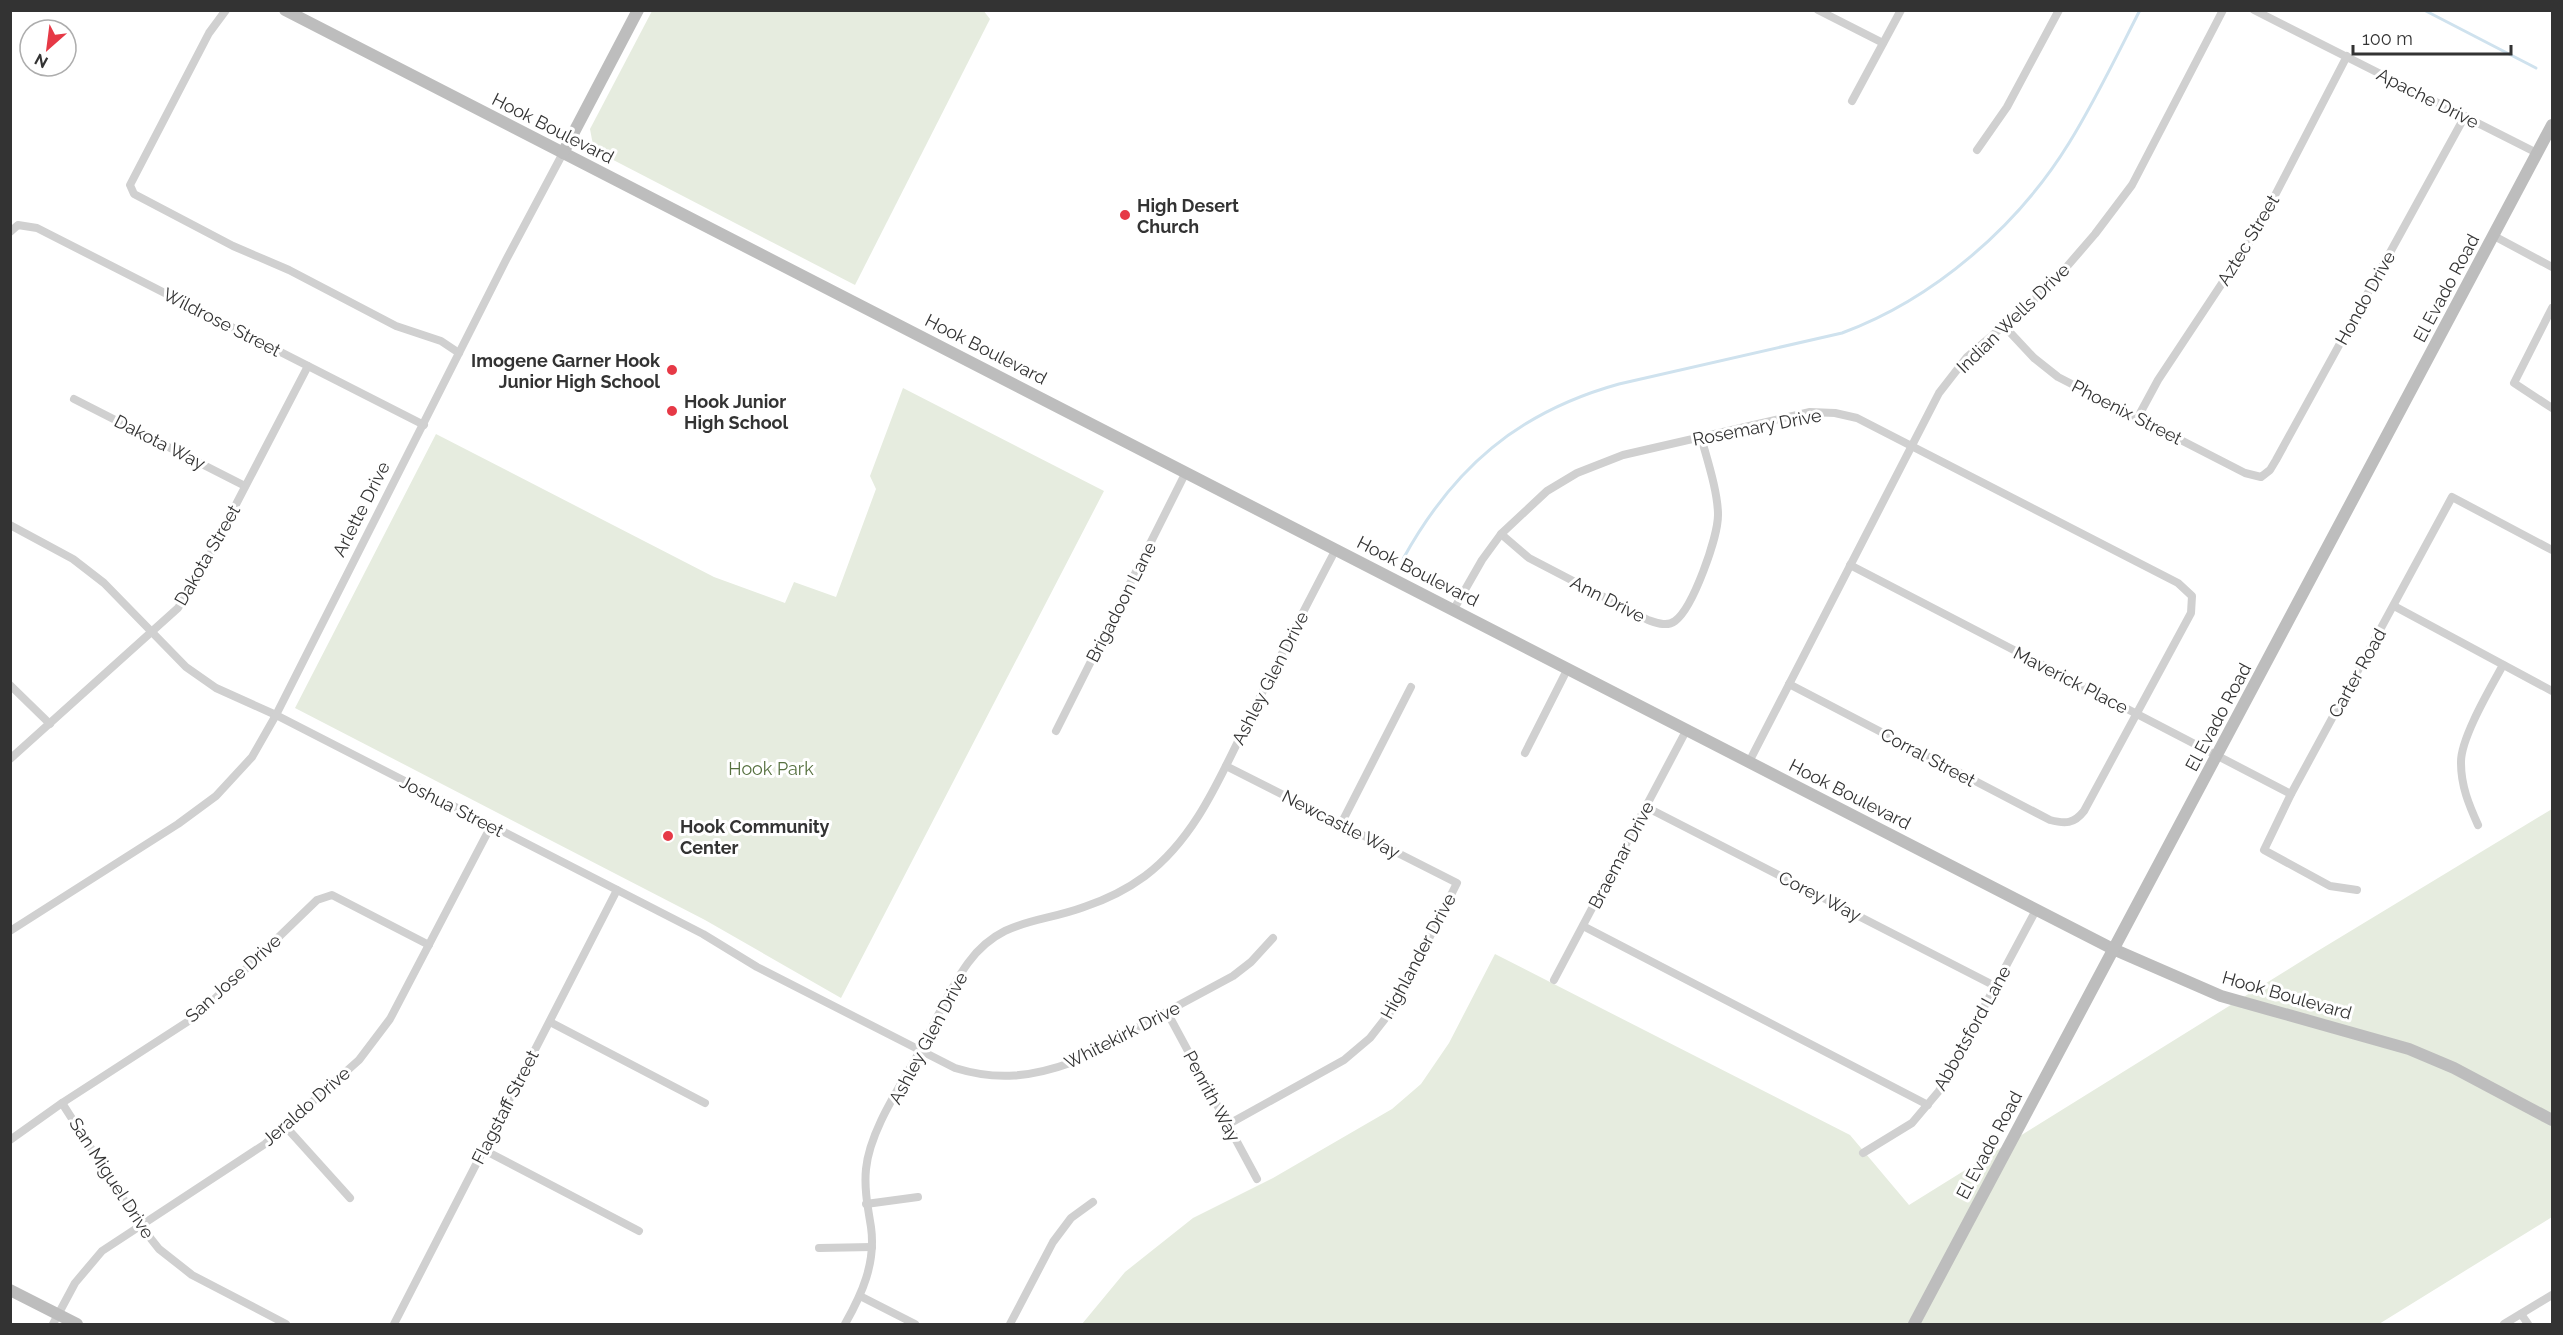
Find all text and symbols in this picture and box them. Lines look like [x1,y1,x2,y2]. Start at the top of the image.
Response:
north arrow [18,18,78,78]
scale bar [2353,18,2510,56]
text: 100 m [2362,28,2413,49]
text: N [31,50,51,72]
street label: Apache Drive [2374,63,2483,133]
street label: Hook Boulevard [489,88,617,168]
street label: Aztec Street [2213,191,2283,289]
place label: High Desert Church [1137,195,1239,237]
marker: High Desert Church [1118,208,1132,222]
street label: El Evado Road [2409,230,2483,346]
street label: Hondo Drive [2331,247,2400,348]
street label: Indian Wells Drive [1952,259,2074,377]
street label: Wildrose Street [160,283,284,361]
street label: Hook Boulevard [922,309,1050,389]
place label: Imogene Garner Hook Junior High School [471,350,661,392]
marker: Imogene Garner Hook Junior High School [665,363,679,377]
street label: Phoenix Street [2068,375,2186,449]
place label: Hook Junior High School [684,391,788,433]
marker: Hook Junior High School [665,404,679,418]
street label: Rosemary Drive [1691,404,1824,450]
street label: Dakota Way [111,410,209,474]
street label: Arlette Drive [328,458,394,560]
street label: Dakota Street [170,501,244,609]
street label: Hook Boulevard [1354,531,1482,611]
street label: Brigadoon Lane [1082,538,1161,666]
street label: Ann Drive [1567,571,1649,627]
street label: Ashley Glen Drive [1227,608,1313,748]
street label: Carter Road [2324,625,2390,721]
street label: Maverick Place [2010,642,2132,718]
street label: El Evado Road [2181,659,2255,775]
street label: Corral Street [1877,723,1979,791]
street label: Hook Boulevard [1786,754,1914,834]
park label: Hook Park [728,758,814,779]
street label: Joshua Street [397,771,507,841]
street label: Newcastle Way [1279,785,1404,863]
street label: Braemar Drive [1584,797,1658,912]
place label: Hook Community Center [680,816,830,858]
marker: Hook Community Center [661,829,675,843]
street label: Corey Way [1775,866,1865,926]
street label: Highlander Drive [1376,889,1460,1022]
street label: San Jose Drive [181,929,285,1026]
street label: Abbotsford Lane [1929,962,2015,1094]
street label: Hook Boulevard [2220,966,2354,1024]
street label: Ashley Glen Drive [884,968,972,1108]
street label: Whitekirk Drive [1061,997,1184,1073]
street label: Flagstaff Street [467,1046,543,1168]
street label: Penrith Way [1179,1047,1245,1145]
street label: Jeraldo Drive [258,1062,355,1150]
street label: El Evado Road [1952,1087,2026,1203]
street label: San Miguel Drive [65,1114,159,1243]

